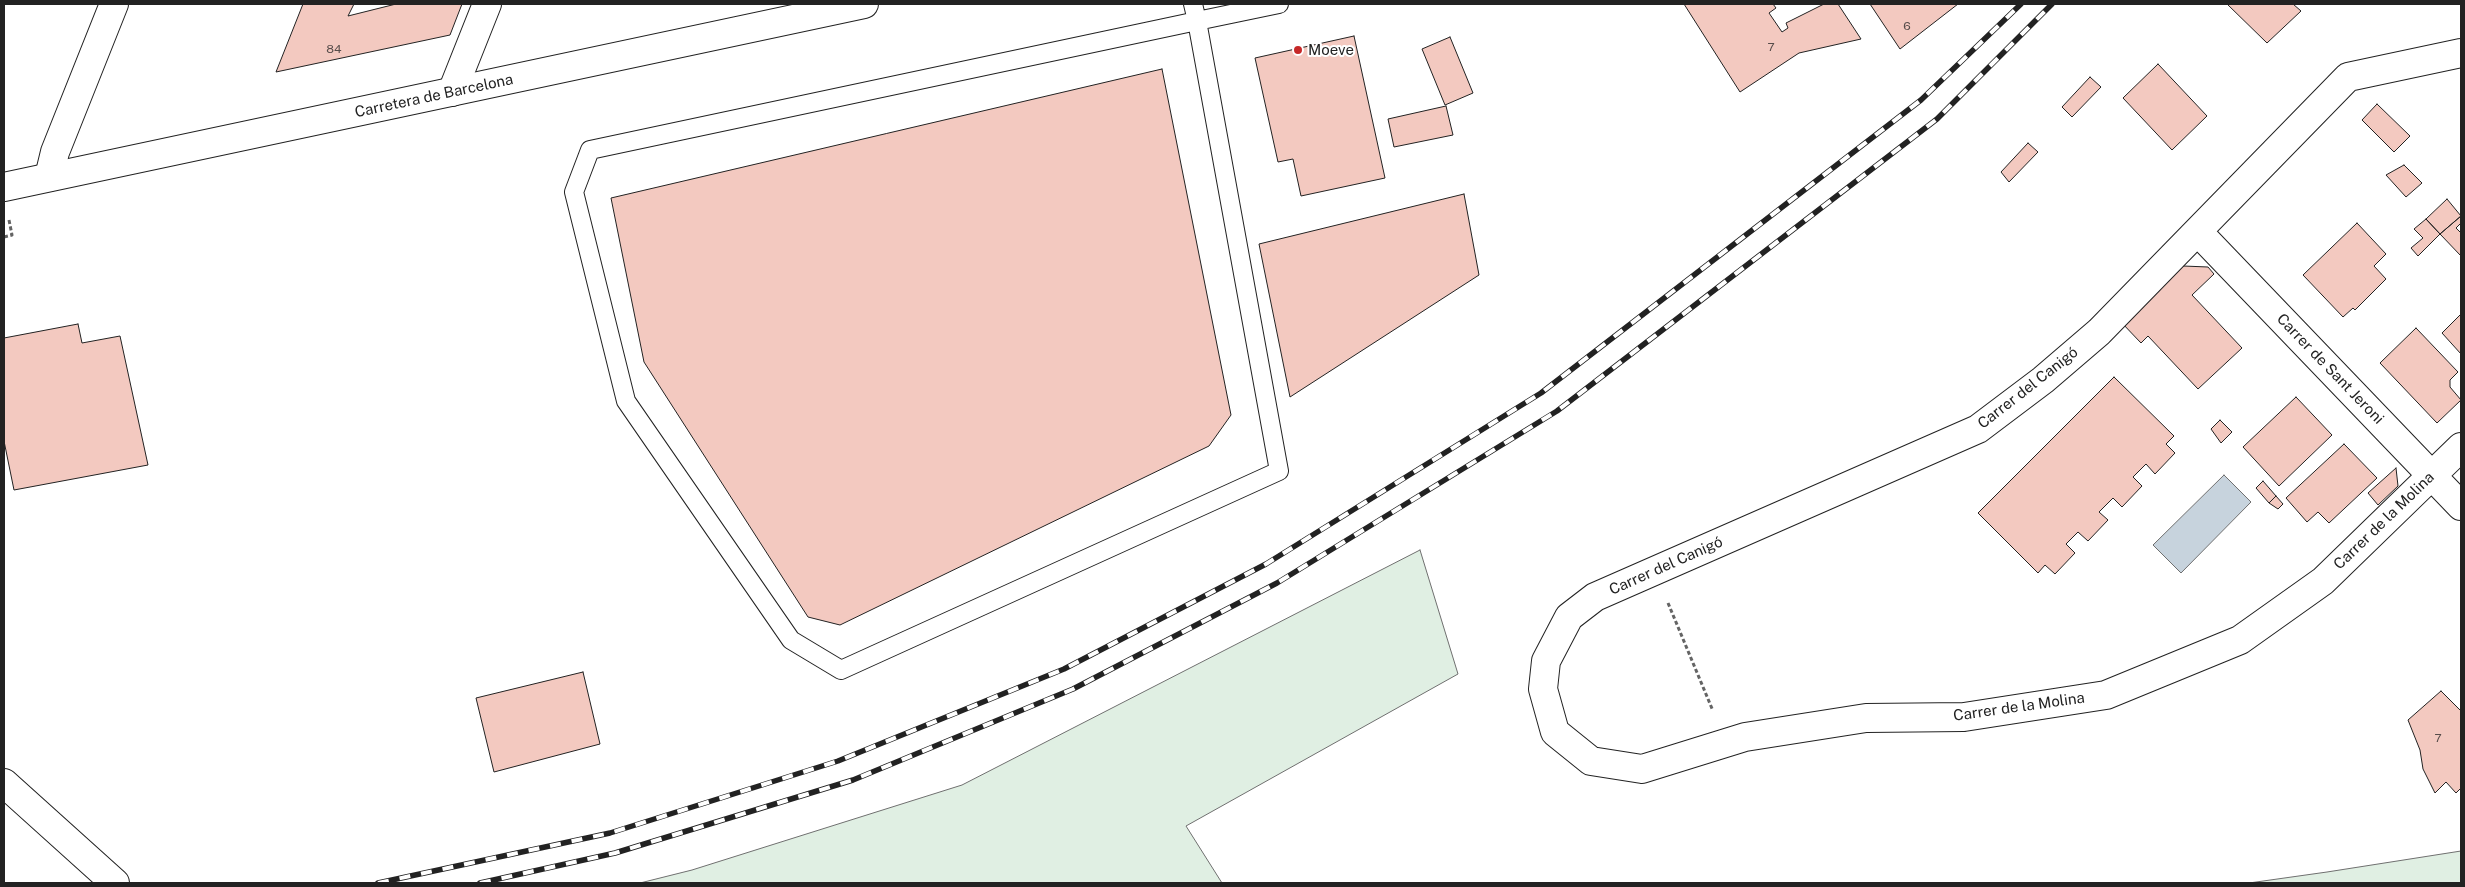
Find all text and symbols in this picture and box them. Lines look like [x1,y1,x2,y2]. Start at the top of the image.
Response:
house number: 6 [1903,19,1911,33]
house number: 7 [1767,40,1775,54]
place label: Moeve [1308,41,1354,59]
house number: 84 [326,42,342,56]
marker: Moeve [1292,44,1304,56]
street label: Carretera de Barcelona [353,70,515,122]
street label: Carrer de Sant Jeroni [2273,310,2387,428]
street label: Carrer del Canigó [1974,343,2082,433]
street label: Carrer de la Molina [2330,469,2438,573]
street label: Carrer del Canigó [1607,533,1725,599]
street label: Carrer de la Molina [1952,689,2086,725]
house number: 7 [2434,731,2442,745]

